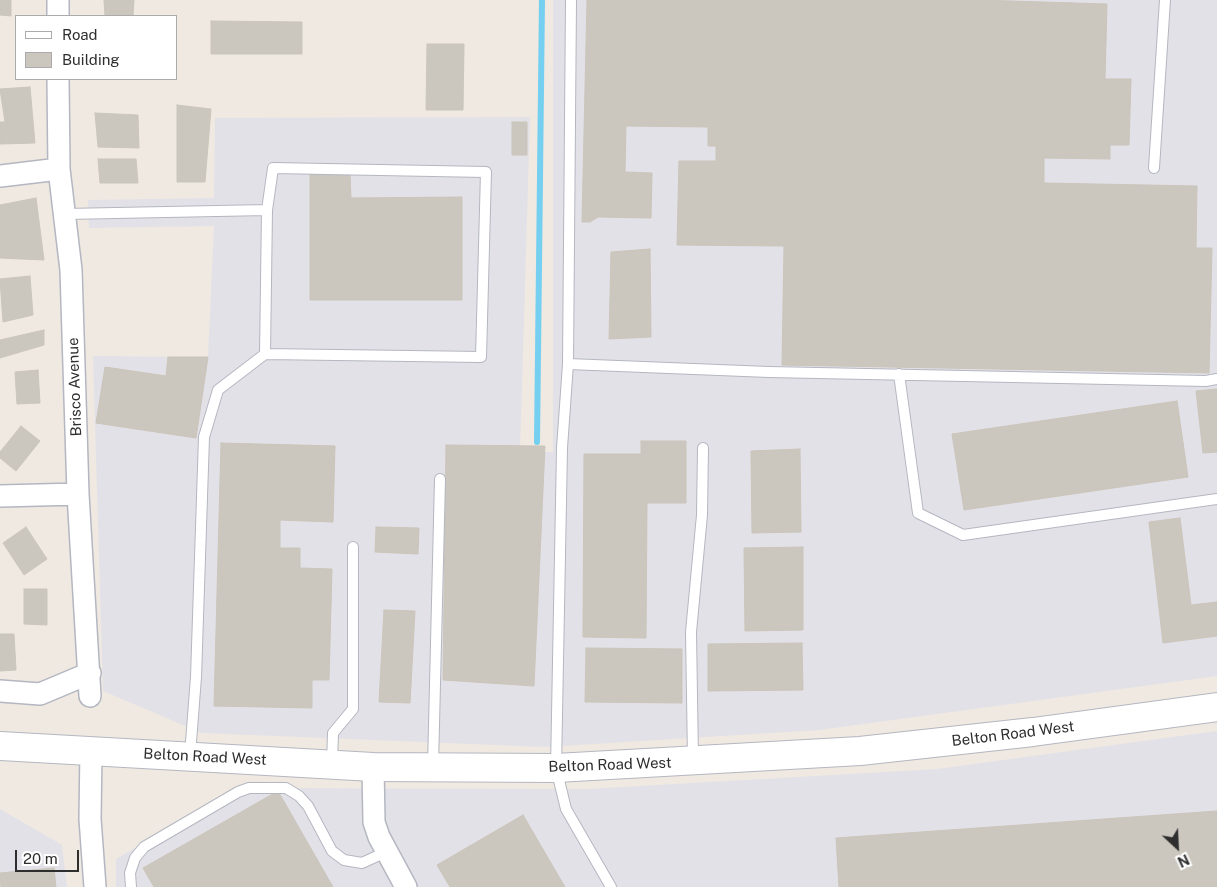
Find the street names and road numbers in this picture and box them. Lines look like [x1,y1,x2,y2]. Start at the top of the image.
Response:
street label: Brisco Avenue [64,337,86,437]
street label: Belton Road West [951,718,1075,750]
street label: Belton Road West [143,745,267,769]
street label: Belton Road West [548,754,672,776]

